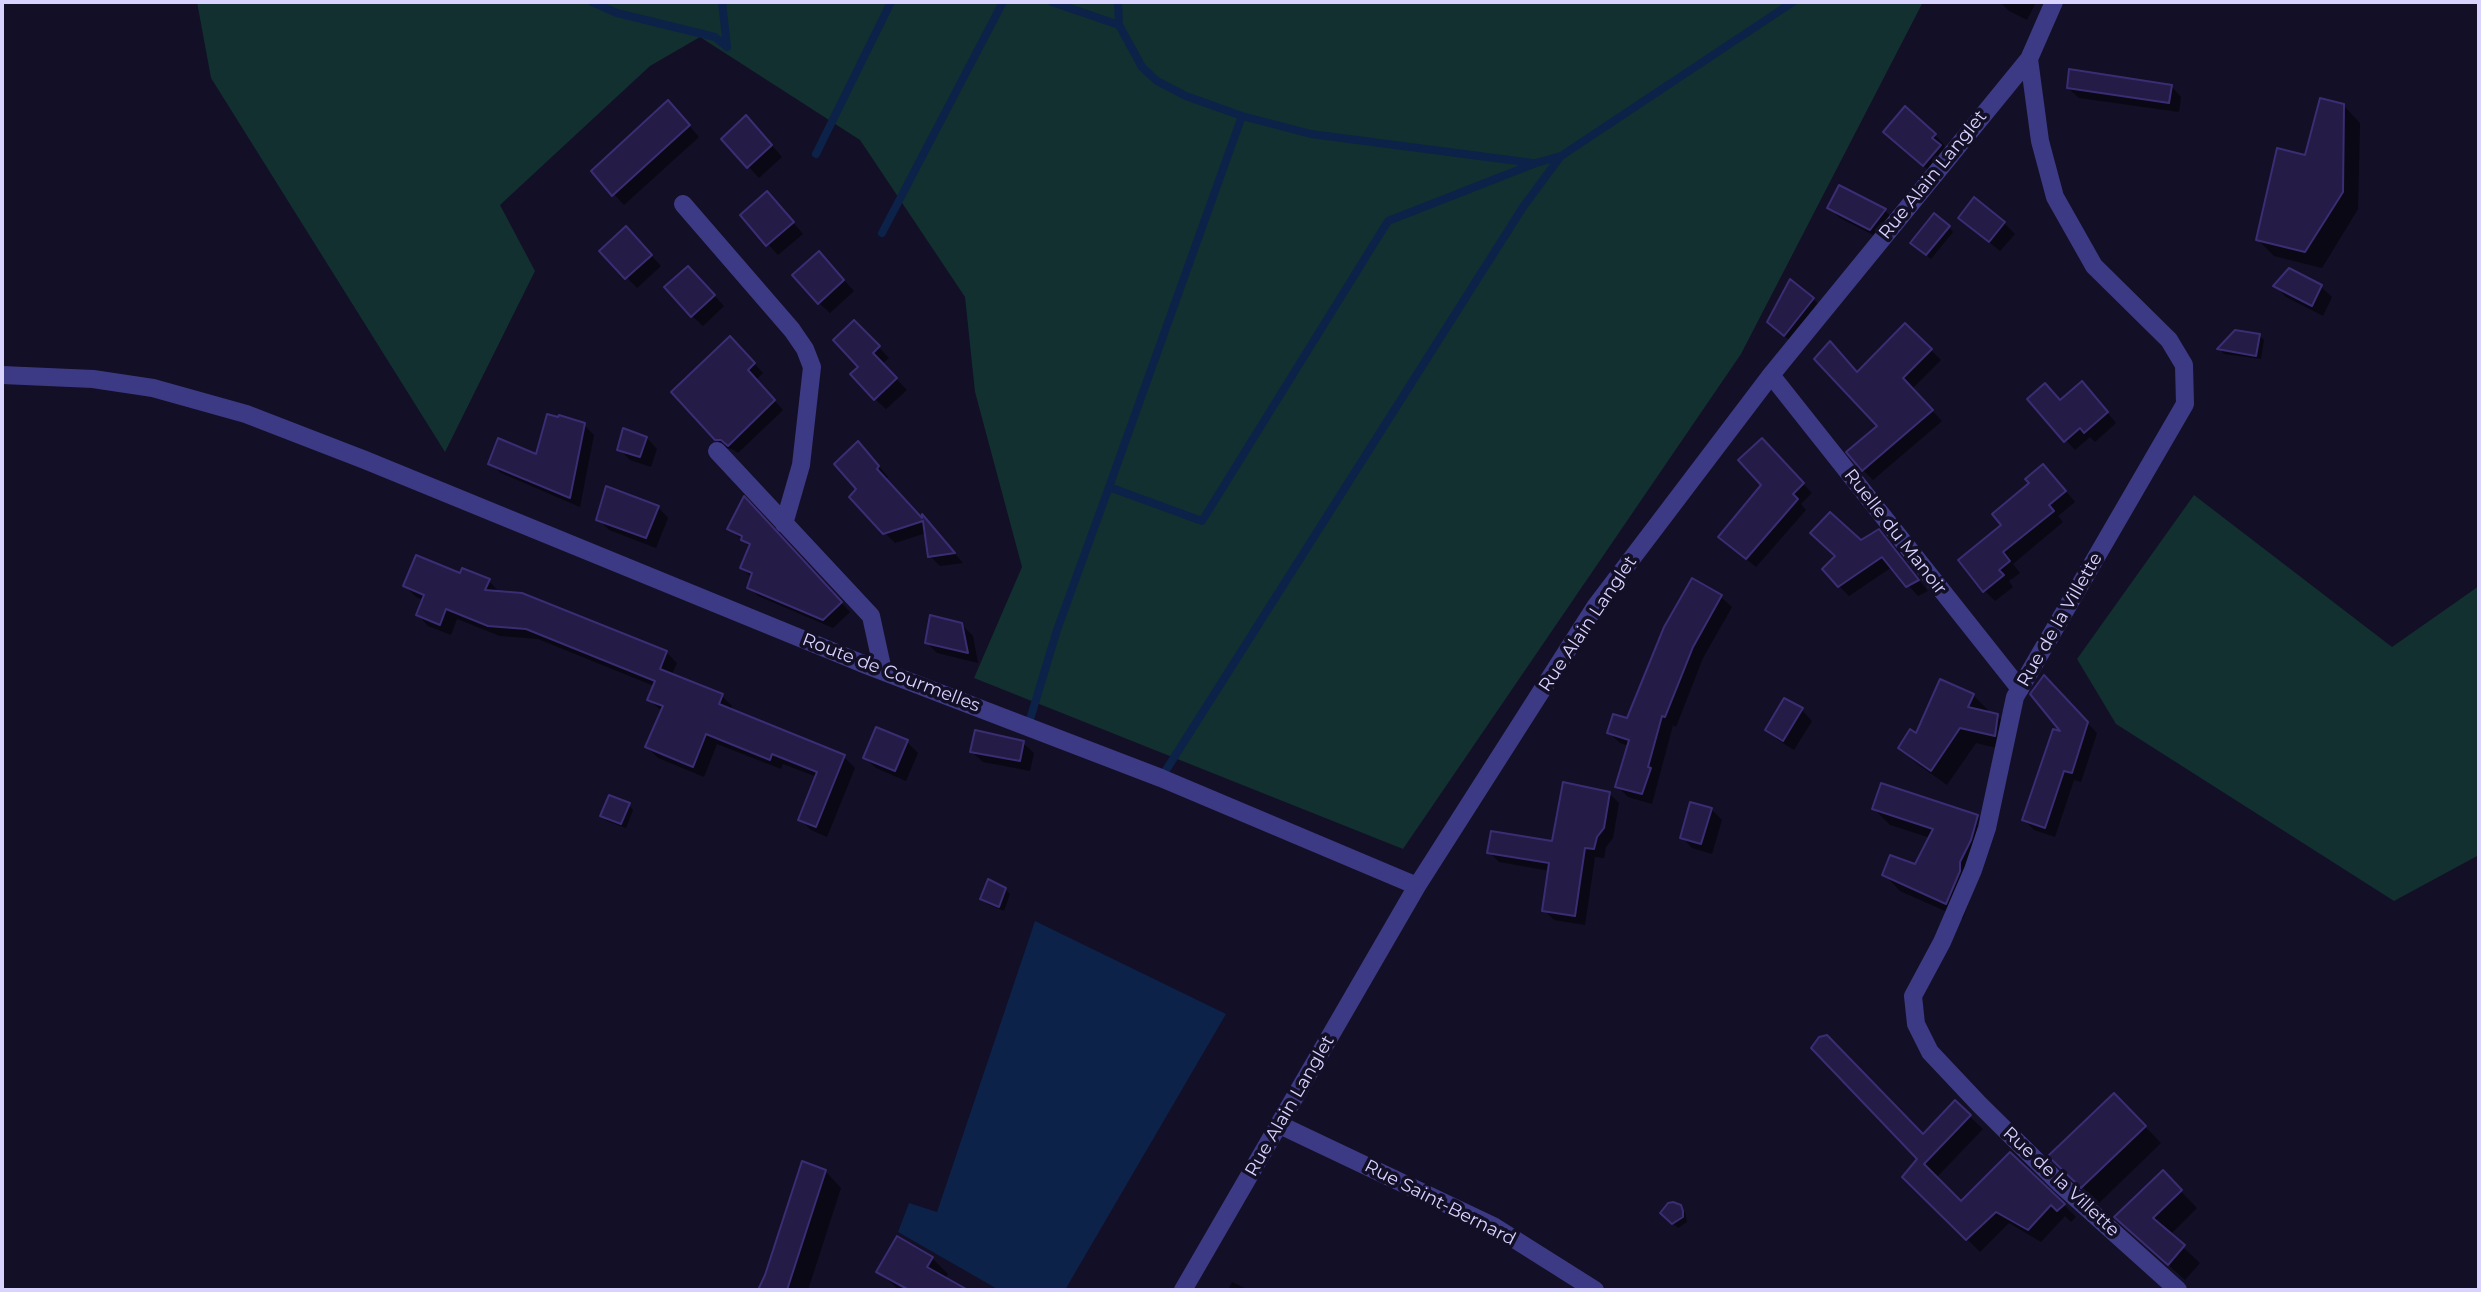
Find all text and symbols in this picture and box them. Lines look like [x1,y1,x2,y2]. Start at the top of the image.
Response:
street label: Rue Alain Langlet [1874,106,1992,244]
street label: Ruelle du Manoir [1839,465,1951,599]
street label: Rue de la Villette [2013,549,2107,691]
street label: Rue Alain Langlet [1534,552,1642,696]
street label: Route de Courmelles [799,629,983,717]
street label: Rue Alain Langlet [1241,1032,1339,1180]
street label: Rue de la Villette [1998,1123,2124,1241]
street label: Rue Saint-Bernard [1361,1155,1519,1251]

